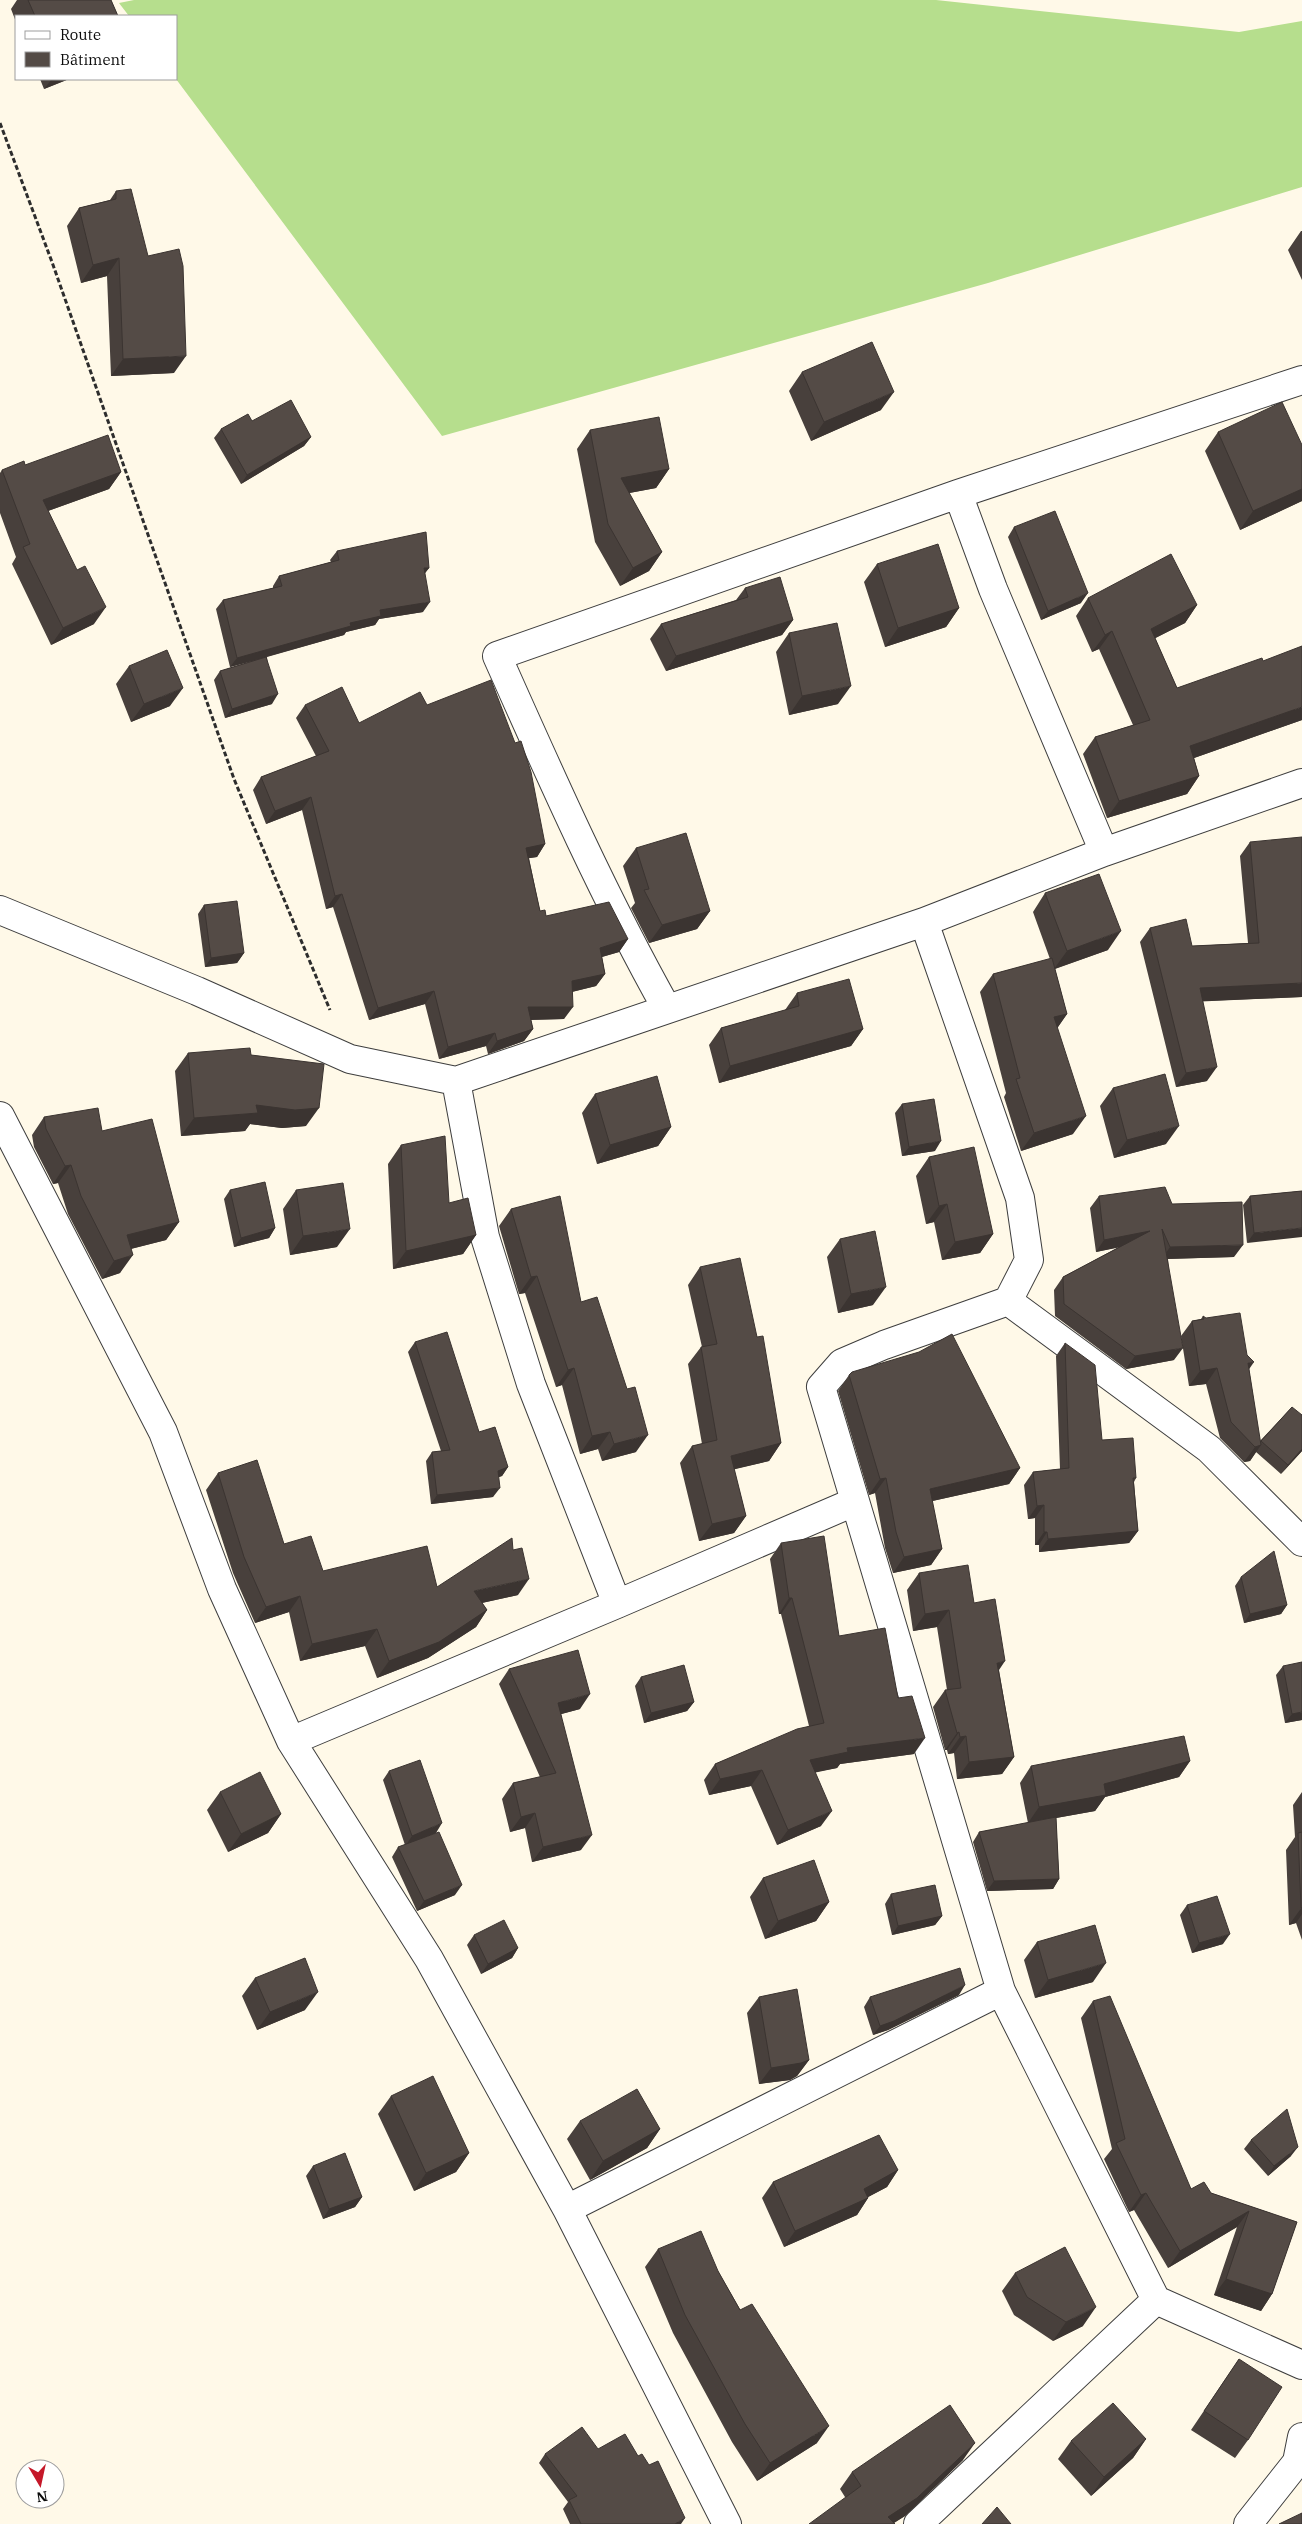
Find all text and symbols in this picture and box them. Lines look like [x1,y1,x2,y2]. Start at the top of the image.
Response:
legend [15,15,178,80]
text: Route [60,25,101,44]
text: Bâtiment [60,50,125,69]
north arrow [15,2459,65,2509]
text: N [35,2487,49,2507]

